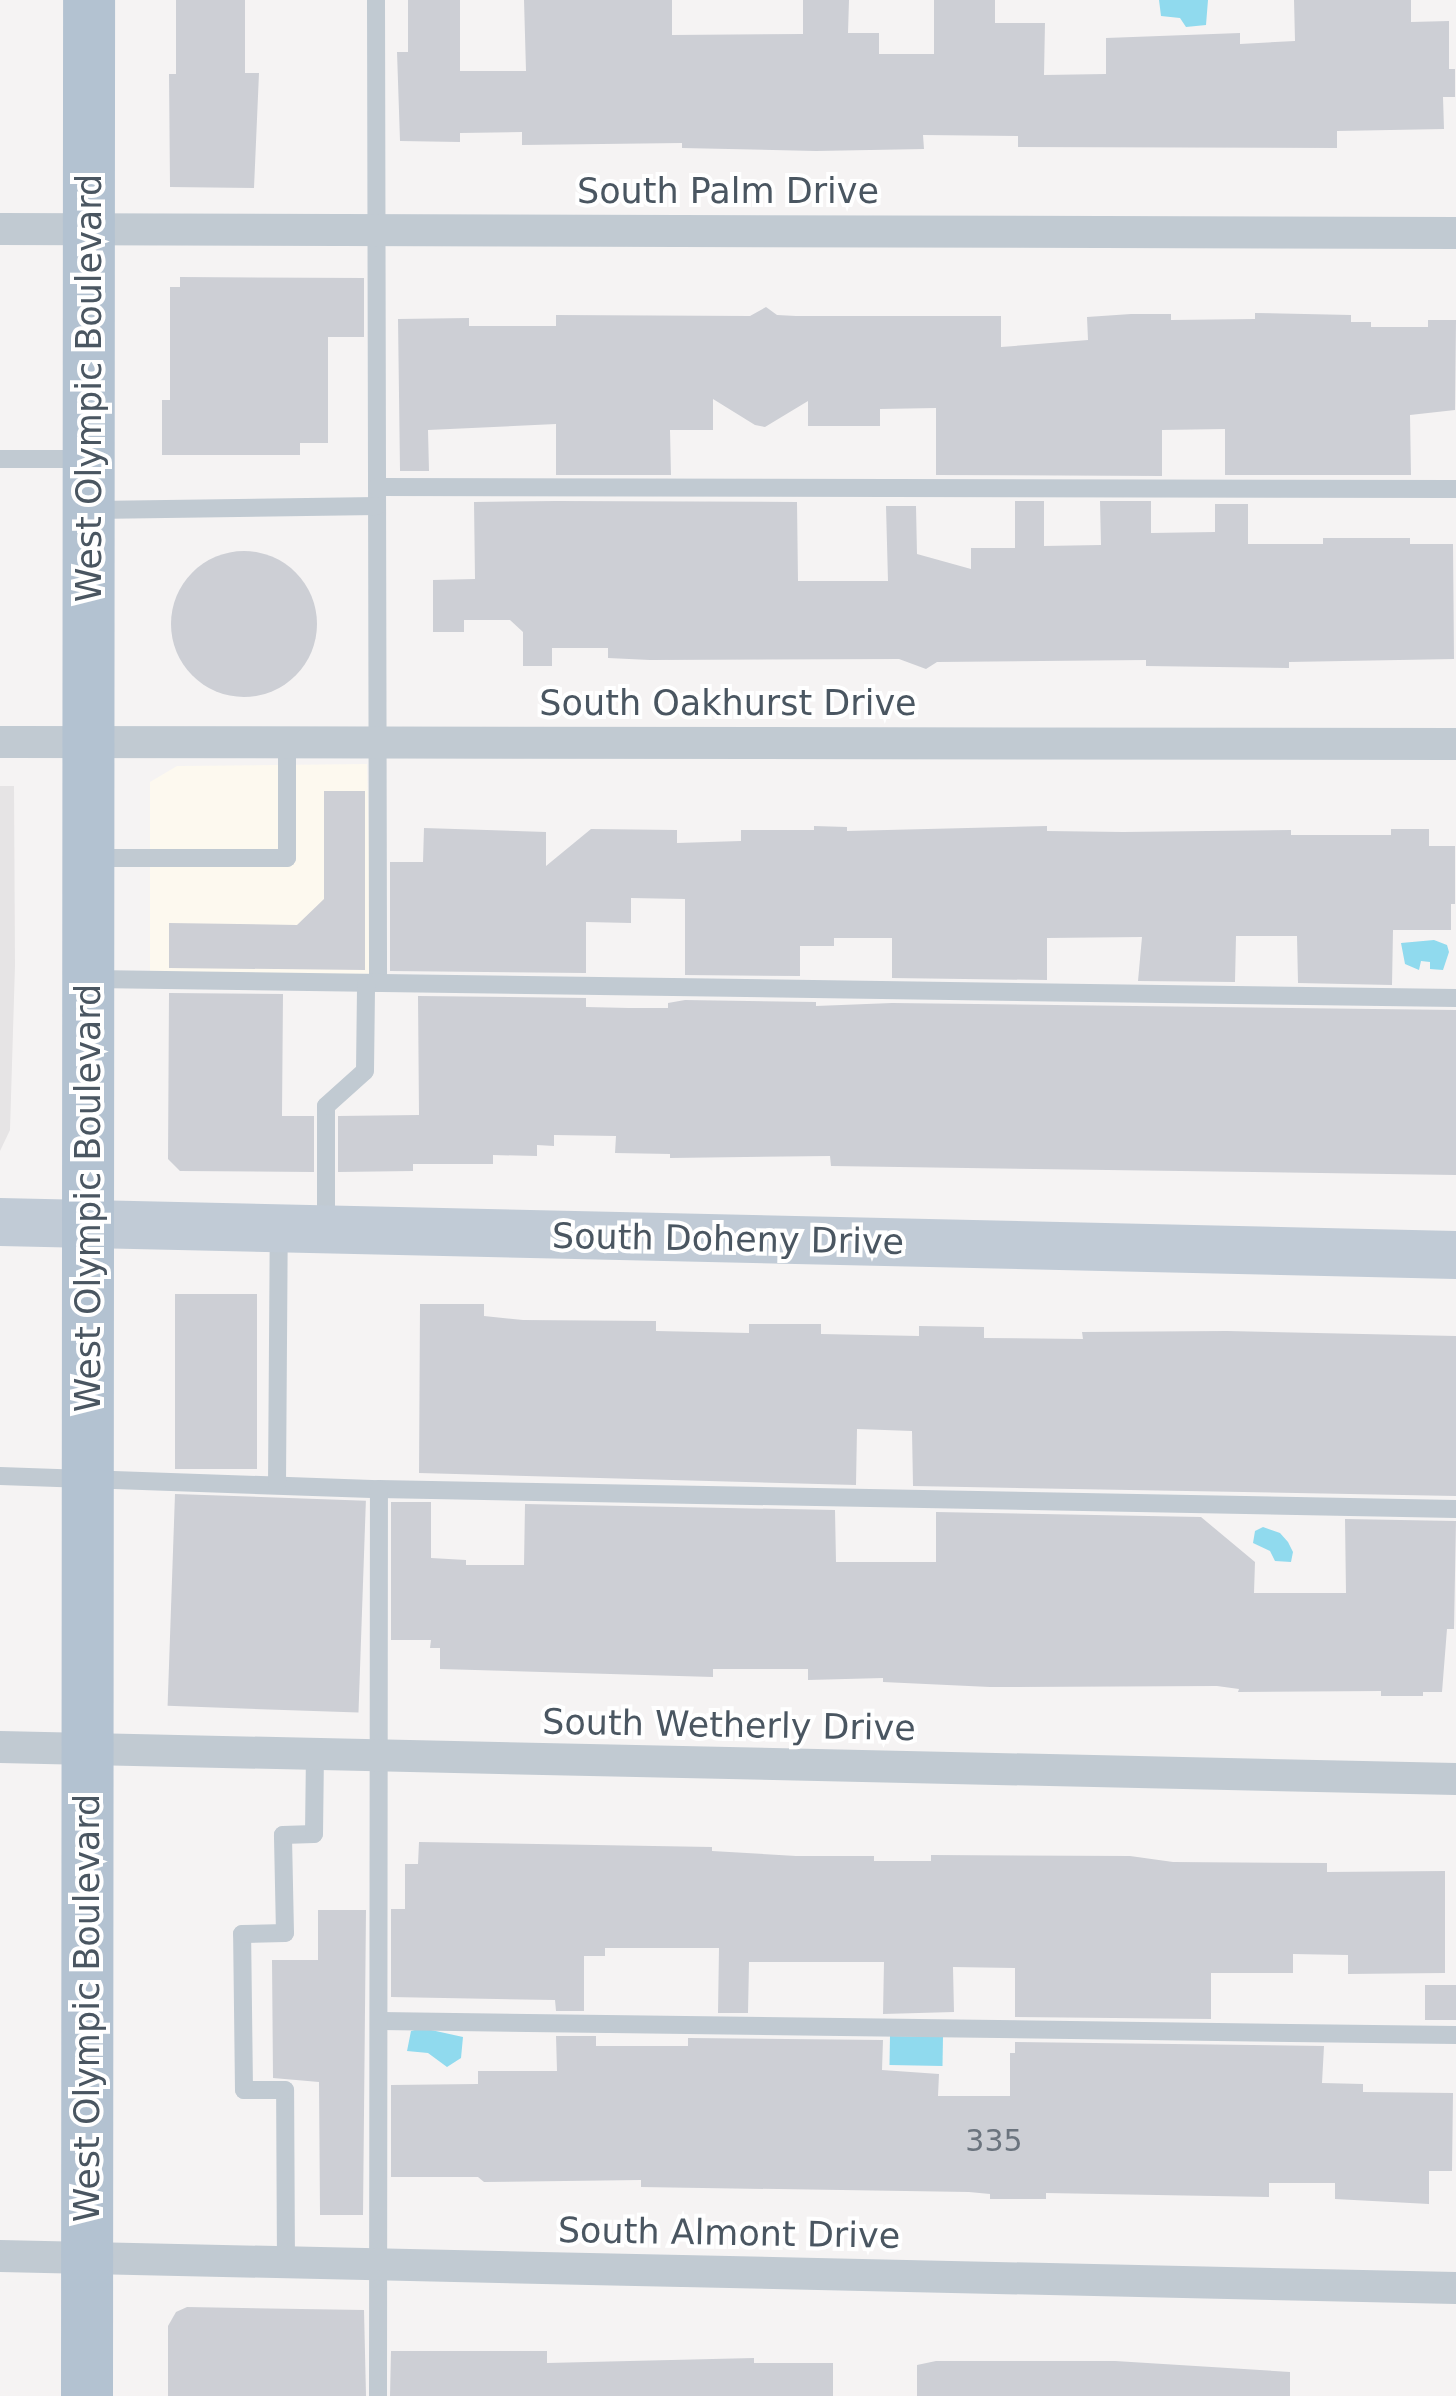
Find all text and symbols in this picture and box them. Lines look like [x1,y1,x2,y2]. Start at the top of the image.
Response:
street label: South Palm Drive [577,170,879,212]
street label: West Olympic Boulevard [68,174,110,602]
street label: South Oakhurst Drive [539,682,917,724]
street label: West Olympic Boulevard [67,984,109,1412]
street label: South Doheny Drive [552,1215,904,1263]
street label: South Wetherly Drive [542,1701,916,1749]
street label: West Olympic Boulevard [66,1794,108,2222]
house number: 335 [965,2123,1023,2159]
street label: South Almont Drive [557,2209,901,2257]

